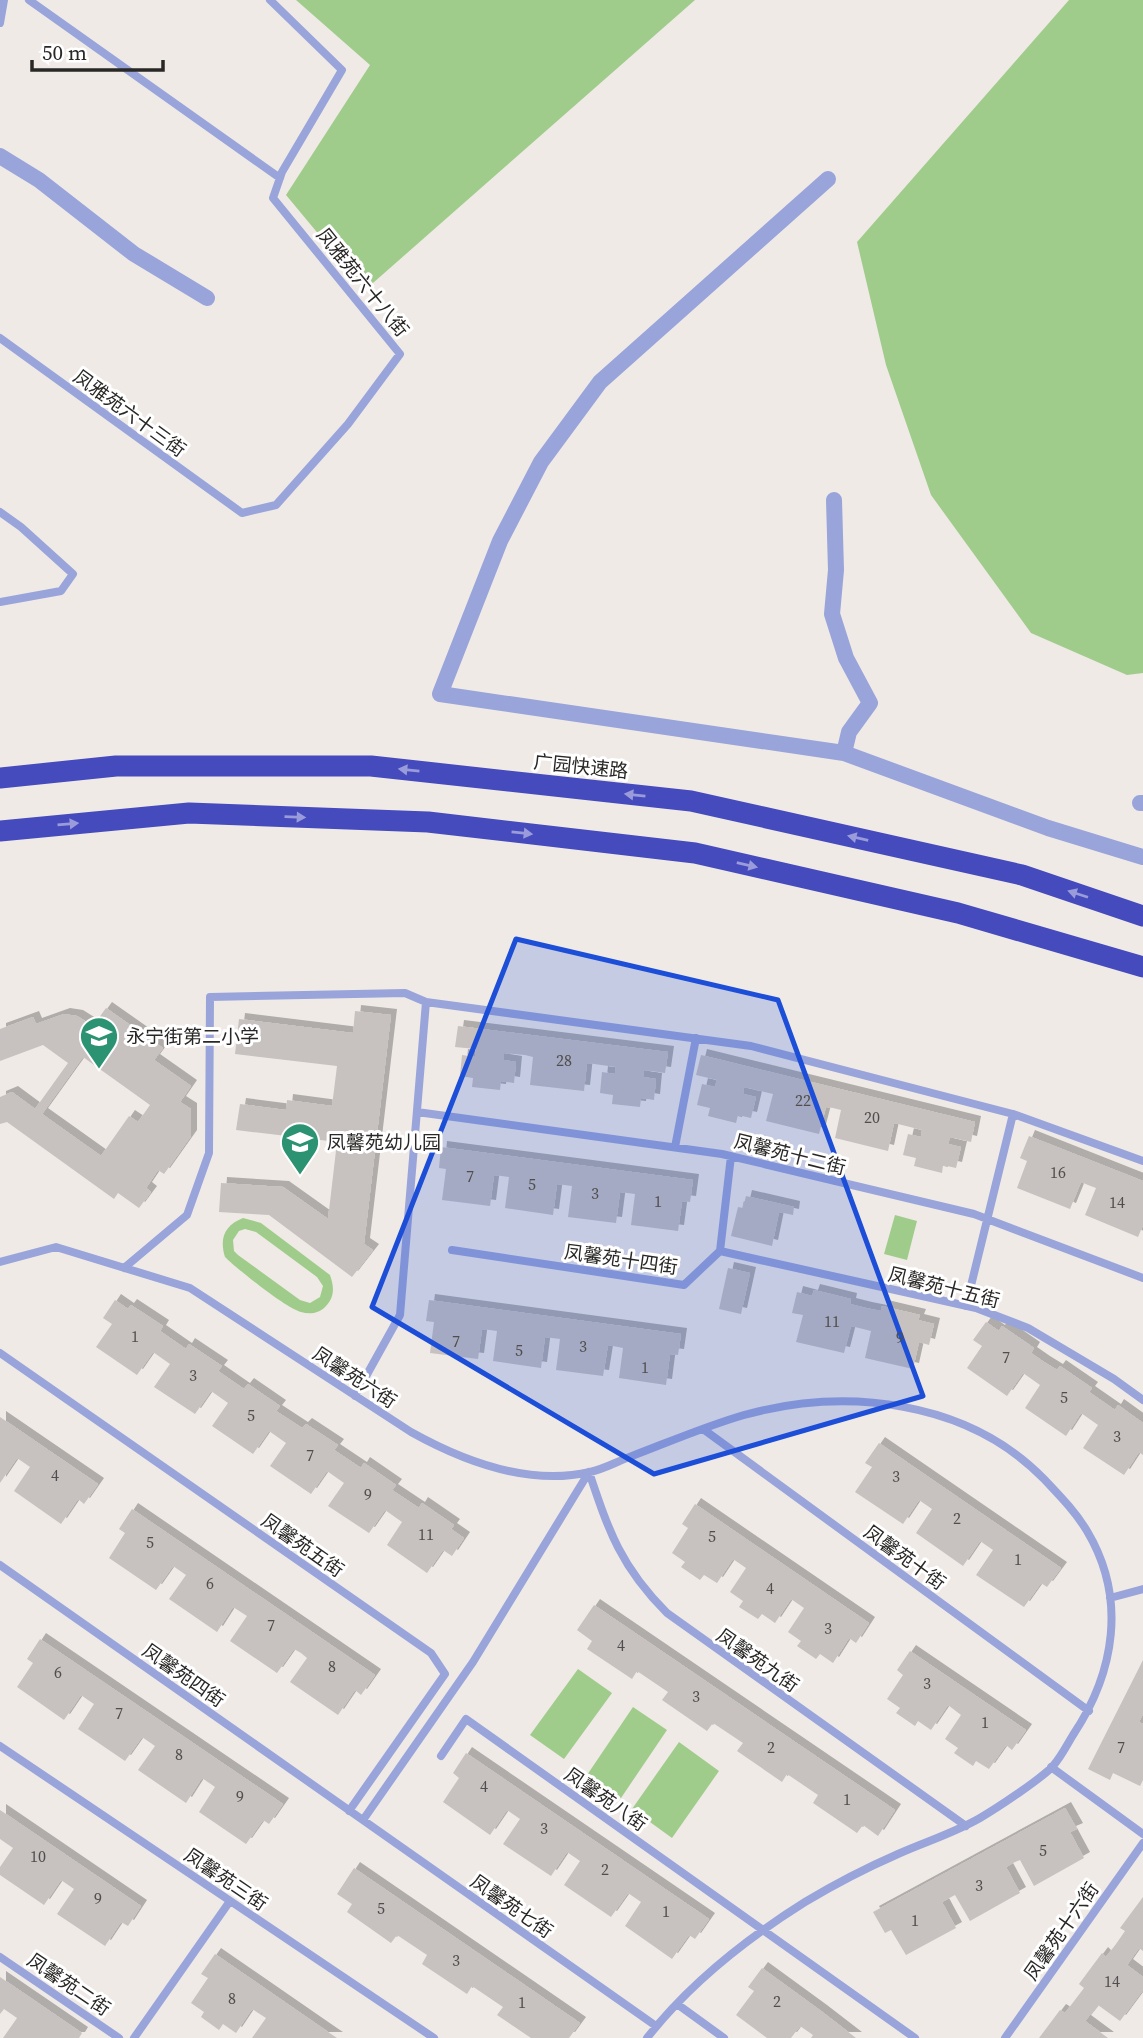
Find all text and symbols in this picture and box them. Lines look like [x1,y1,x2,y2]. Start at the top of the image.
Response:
scale bar [32,28,163,72]
text: 50 m [42,38,87,67]
street label: 凤雅苑六十八街 [311,222,415,342]
street label: 凤雅苑六十三街 [69,363,191,463]
street label: 广园快速路 [532,748,630,784]
one-way arrow [398,765,420,776]
one-way arrow [624,789,646,800]
one-way arrow [284,812,306,823]
one-way arrow [57,819,79,830]
one-way arrow [511,828,533,839]
one-way arrow [847,833,869,844]
one-way arrow [736,859,758,870]
one-way arrow [1068,888,1089,899]
school or university icon: 永宁街第二小学 [78,1015,120,1070]
place label: 永宁街第二小学 [126,1023,259,1049]
house number: 28 [556,1049,572,1071]
house number: 22 [795,1089,811,1111]
house number: 20 [864,1106,880,1128]
school or university icon: 凤馨苑幼儿园 [279,1121,321,1176]
street label: 凤馨苑十二街 [732,1128,848,1180]
place label: 凤馨苑幼儿园 [327,1129,441,1155]
house number: 16 [1050,1161,1066,1183]
house number: 7 [466,1165,474,1187]
house number: 5 [528,1173,536,1195]
house number: 3 [591,1182,599,1204]
house number: 1 [654,1190,662,1212]
house number: 14 [1109,1191,1125,1213]
street label: 凤馨苑十四街 [563,1238,679,1280]
street label: 凤馨苑十五街 [886,1261,1002,1313]
house number: 11 [824,1310,840,1332]
house number: 1 [131,1325,139,1347]
house number: 9 [896,1326,904,1348]
house number: 7 [452,1330,460,1352]
house number: 3 [579,1335,587,1357]
house number: 5 [515,1339,523,1361]
street label: 凤馨苑六街 [308,1340,402,1414]
house number: 7 [1002,1346,1010,1368]
house number: 1 [641,1356,649,1378]
house number: 3 [189,1364,197,1386]
house number: 5 [1060,1386,1068,1408]
house number: 5 [247,1404,255,1426]
house number: 3 [1113,1425,1121,1447]
house number: 7 [306,1444,314,1466]
house number: 4 [51,1464,59,1486]
house number: 3 [892,1465,900,1487]
house number: 9 [364,1483,372,1505]
street label: 凤馨苑五街 [257,1507,349,1583]
house number: 2 [953,1507,961,1529]
street label: 凤馨苑十街 [859,1519,951,1595]
house number: 11 [418,1523,434,1545]
house number: 5 [708,1525,716,1547]
house number: 5 [146,1531,154,1553]
house number: 1 [1014,1548,1022,1570]
house number: 6 [206,1572,214,1594]
house number: 4 [766,1577,774,1599]
house number: 7 [267,1614,275,1636]
house number: 3 [824,1617,832,1639]
street label: 凤馨苑九街 [712,1622,804,1698]
house number: 4 [617,1634,625,1656]
street label: 凤馨苑四街 [138,1637,230,1713]
house number: 8 [328,1655,336,1677]
house number: 6 [54,1661,62,1683]
house number: 3 [923,1672,931,1694]
house number: 3 [692,1685,700,1707]
house number: 7 [115,1702,123,1724]
house number: 1 [981,1711,989,1733]
house number: 2 [767,1736,775,1758]
house number: 7 [1117,1736,1125,1758]
house number: 8 [175,1743,183,1765]
street label: 凤馨苑八街 [560,1761,652,1837]
house number: 4 [480,1775,488,1797]
house number: 9 [236,1785,244,1807]
house number: 1 [843,1788,851,1810]
house number: 3 [540,1817,548,1839]
house number: 5 [1039,1839,1047,1861]
street label: 凤馨苑三街 [179,1842,273,1916]
house number: 10 [30,1845,46,1867]
house number: 2 [601,1858,609,1880]
street label: 凤馨苑七街 [466,1868,558,1944]
house number: 3 [975,1874,983,1896]
street label: 凤馨苑十六街 [1018,1877,1104,1985]
house number: 9 [94,1887,102,1909]
house number: 5 [377,1897,385,1919]
house number: 1 [662,1900,670,1922]
house number: 1 [911,1909,919,1931]
street label: 凤馨苑二街 [22,1947,116,2021]
house number: 3 [452,1949,460,1971]
house number: 14 [1104,1970,1120,1992]
house number: 8 [228,1987,236,2009]
house number: 2 [773,1990,781,2012]
house number: 1 [518,1991,526,2013]

